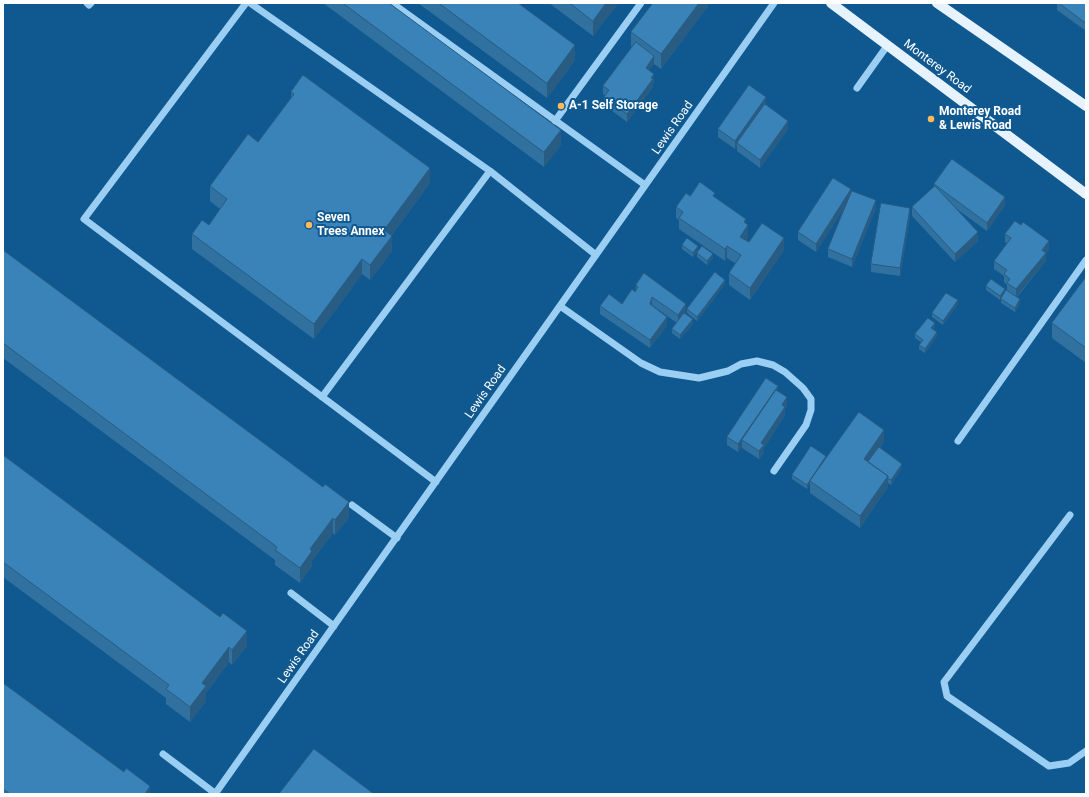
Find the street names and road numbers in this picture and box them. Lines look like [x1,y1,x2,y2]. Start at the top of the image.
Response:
street label: Monterey Road [900,37,974,97]
street label: Lewis Road [649,99,697,157]
street label: Lewis Road [462,363,510,421]
street label: Lewis Road [275,628,323,686]

